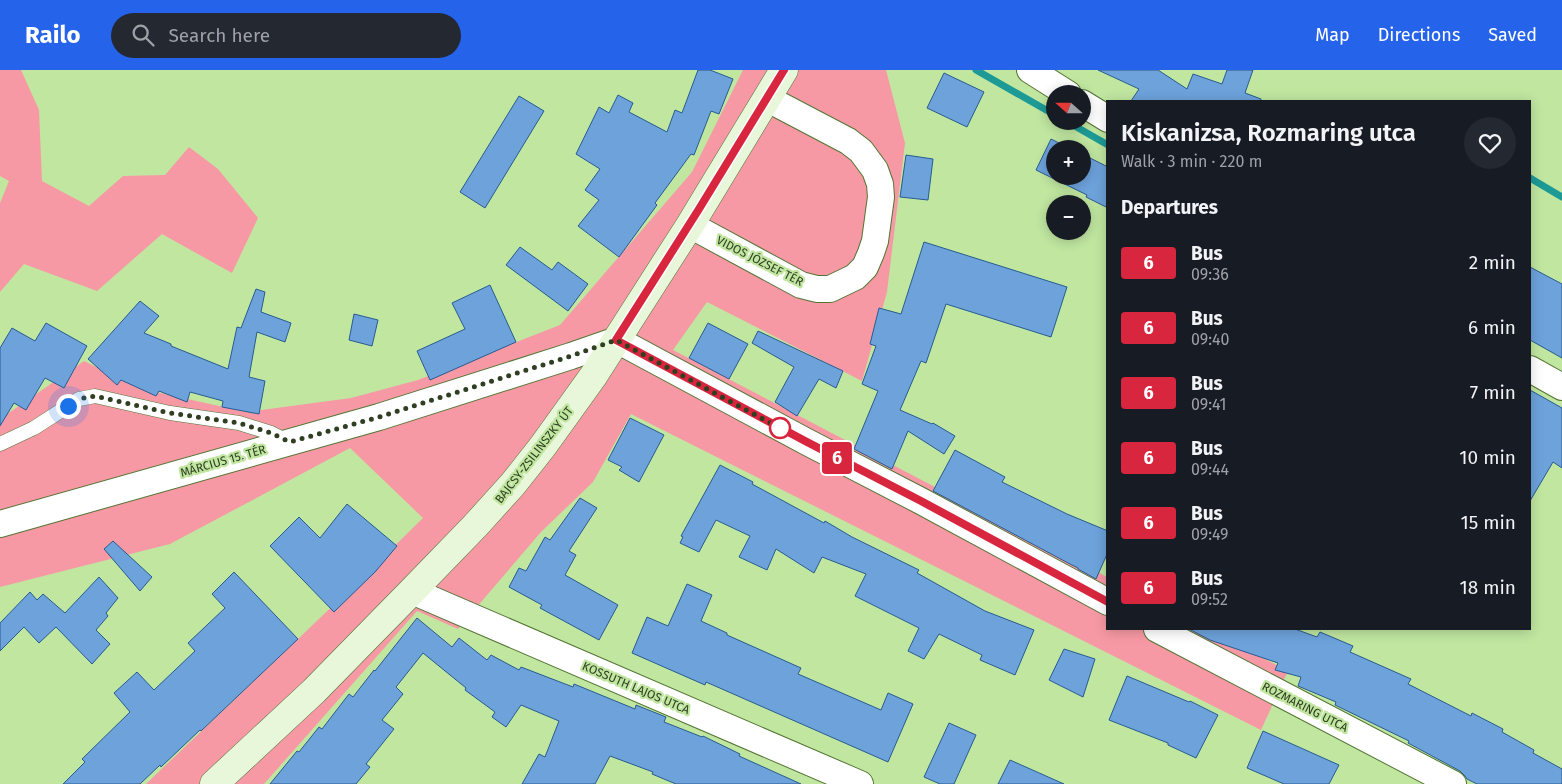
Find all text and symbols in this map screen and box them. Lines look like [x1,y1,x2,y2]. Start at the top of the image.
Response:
search box [111,13,461,58]
text: Railo [25,21,81,49]
icon: search [129,21,157,49]
text: Search here [169,24,270,47]
text: Map [1315,24,1350,46]
text: Directions [1378,24,1460,46]
text: Saved [1488,24,1537,46]
north arrow [1046,85,1091,130]
map controls [1046,85,1091,240]
button: heart [1464,117,1516,169]
text: Kiskanizsa, Rozmaring utca [1121,119,1416,147]
button: + [1046,140,1091,185]
text: Walk · 3 min · 220 m [1121,152,1262,171]
button: − [1046,195,1091,240]
text: Departures [1121,196,1218,219]
street label: VIDOS JÓZSEF TÉR [714,232,806,289]
text: Bus [1191,242,1223,265]
text: 2 min [1469,251,1516,274]
text: 6 [1143,252,1154,274]
text: 09:36 [1191,265,1229,284]
text: Bus [1191,307,1223,330]
text: 6 min [1468,316,1516,339]
text: 6 [1143,317,1154,339]
text: 09:40 [1191,330,1229,349]
text: Bus [1191,372,1223,395]
text: 7 min [1470,381,1516,404]
text: 6 [1143,382,1154,404]
your location [56,394,81,419]
text: 09:41 [1191,395,1226,414]
street label: BAJCSY-ZSILINSZKY ÚT [491,403,577,506]
unlabelled marker [769,417,791,439]
text: Bus [1191,437,1223,460]
street label: MÁRCIUS 15. TÉR [178,441,267,480]
line badge: 6 [821,442,853,474]
text: 10 min [1459,446,1516,469]
text: 6 [832,447,842,469]
text: 6 [1143,447,1154,469]
text: 09:44 [1191,460,1229,479]
text: Bus [1191,502,1223,525]
text: 15 min [1460,511,1516,534]
text: 6 [1143,512,1154,534]
text: 09:49 [1191,525,1229,544]
text: Bus [1191,567,1223,590]
text: 18 min [1459,576,1516,599]
text: 6 [1143,577,1154,599]
text: 09:52 [1191,590,1228,609]
street label: KOSSUTH LAJOS UTCA [580,659,692,717]
street label: ROZMARING UTCA [1260,679,1350,735]

